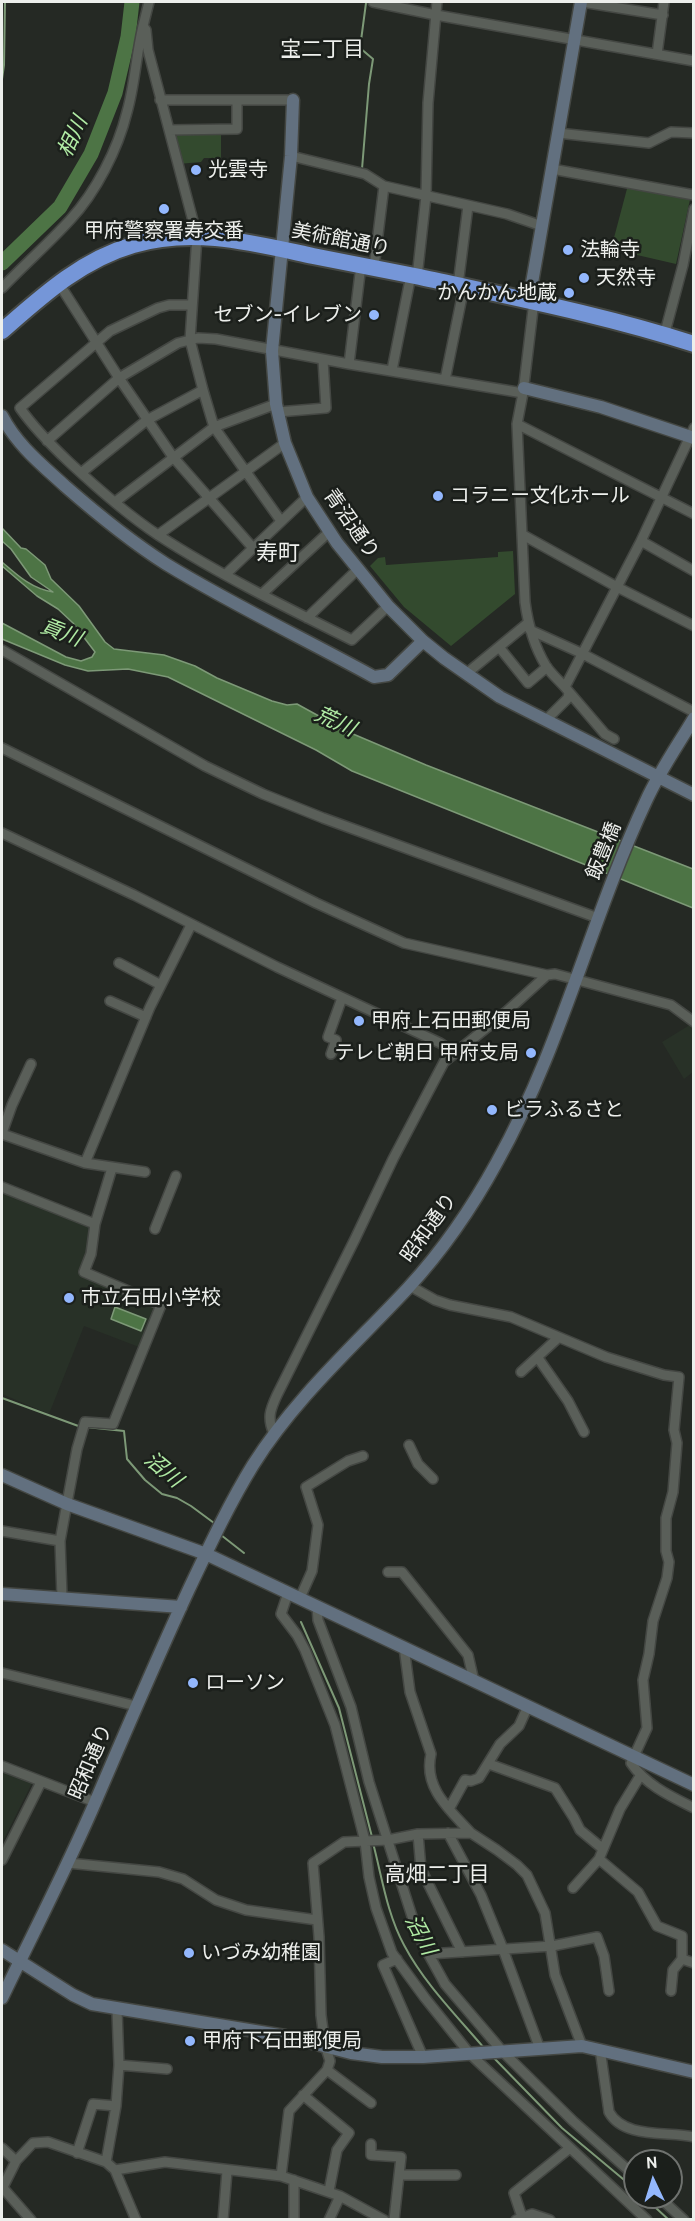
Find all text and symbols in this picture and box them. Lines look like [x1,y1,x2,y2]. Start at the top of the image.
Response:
district label: 宝二丁目 [280,37,364,63]
water label: 相川 [53,113,93,161]
place label: 光雲寺 [208,158,268,182]
marker: 光雲寺 [189,163,203,177]
marker: 甲府警察署寿交番 [157,202,171,216]
place label: 甲府警察署寿交番 [84,219,244,243]
street label: 美術館通り [290,219,392,261]
place label: 法輪寺 [580,238,640,262]
marker: 法輪寺 [561,243,575,257]
place label: 天然寺 [596,266,656,290]
marker: 天然寺 [577,271,591,285]
place label: かんかん地蔵 [437,281,557,305]
marker: かんかん地蔵 [562,286,576,300]
place label: セブン-イレブン [214,303,362,327]
marker: セブン-イレブン [367,308,381,322]
street label: 青沼通り [318,484,384,564]
place label: コラニー文化ホール [450,484,630,508]
marker: コラニー文化ホール [431,489,445,503]
district label: 寿町 [256,541,300,567]
water label: 貢川 [37,614,85,652]
water label: 荒川 [311,702,359,742]
street label: 飯豊橋 [582,819,626,883]
place label: 甲府上石田郵便局 [371,1009,531,1033]
marker: 甲府上石田郵便局 [352,1014,366,1028]
place label: テレビ朝日 甲府支局 [335,1041,519,1065]
marker: テレビ朝日 甲府支局 [524,1046,538,1060]
place label: ビラふるさと [504,1098,624,1122]
marker: ビラふるさと [485,1103,499,1117]
street label: 昭和通り [396,1189,462,1267]
place label: 市立石田小学校 [81,1286,221,1310]
marker: 市立石田小学校 [62,1291,76,1305]
water label: 沼川 [139,1447,187,1493]
place label: ローソン [205,1671,285,1695]
marker: ローソン [186,1676,200,1690]
street label: 昭和通り [64,1720,118,1804]
district label: 高畑二丁目 [385,1862,489,1888]
water label: 沼川 [399,1911,441,1959]
place label: いづみ幼稚園 [201,1941,321,1965]
marker: いづみ幼稚園 [182,1946,196,1960]
place label: 甲府下石田郵便局 [202,2029,362,2053]
marker: 甲府下石田郵便局 [183,2034,197,2048]
north arrow [623,2149,683,2209]
text: N [646,2153,658,2172]

